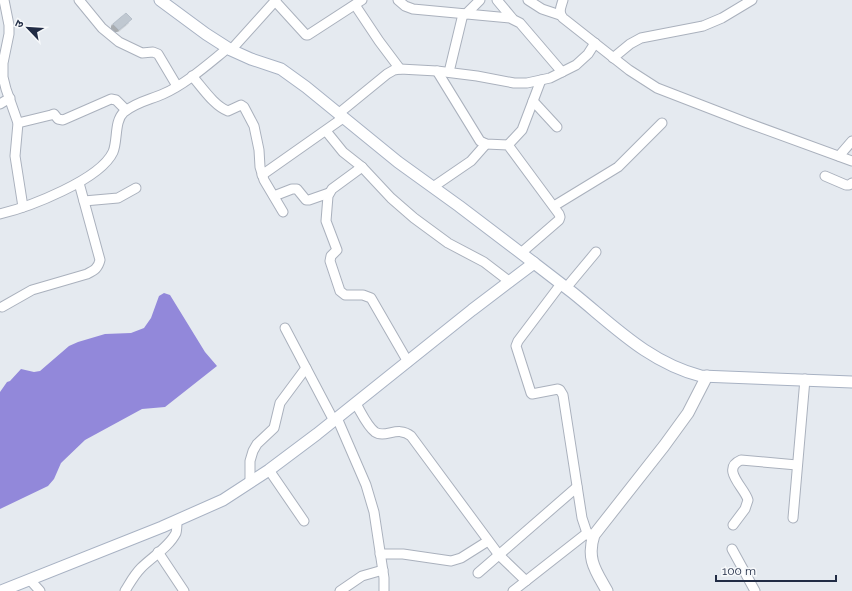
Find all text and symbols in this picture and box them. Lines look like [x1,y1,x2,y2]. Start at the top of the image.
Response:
north arrow [8,8,48,48]
text: उ [12,18,27,30]
scale bar [716,557,836,583]
text: 100 m [722,564,756,578]

